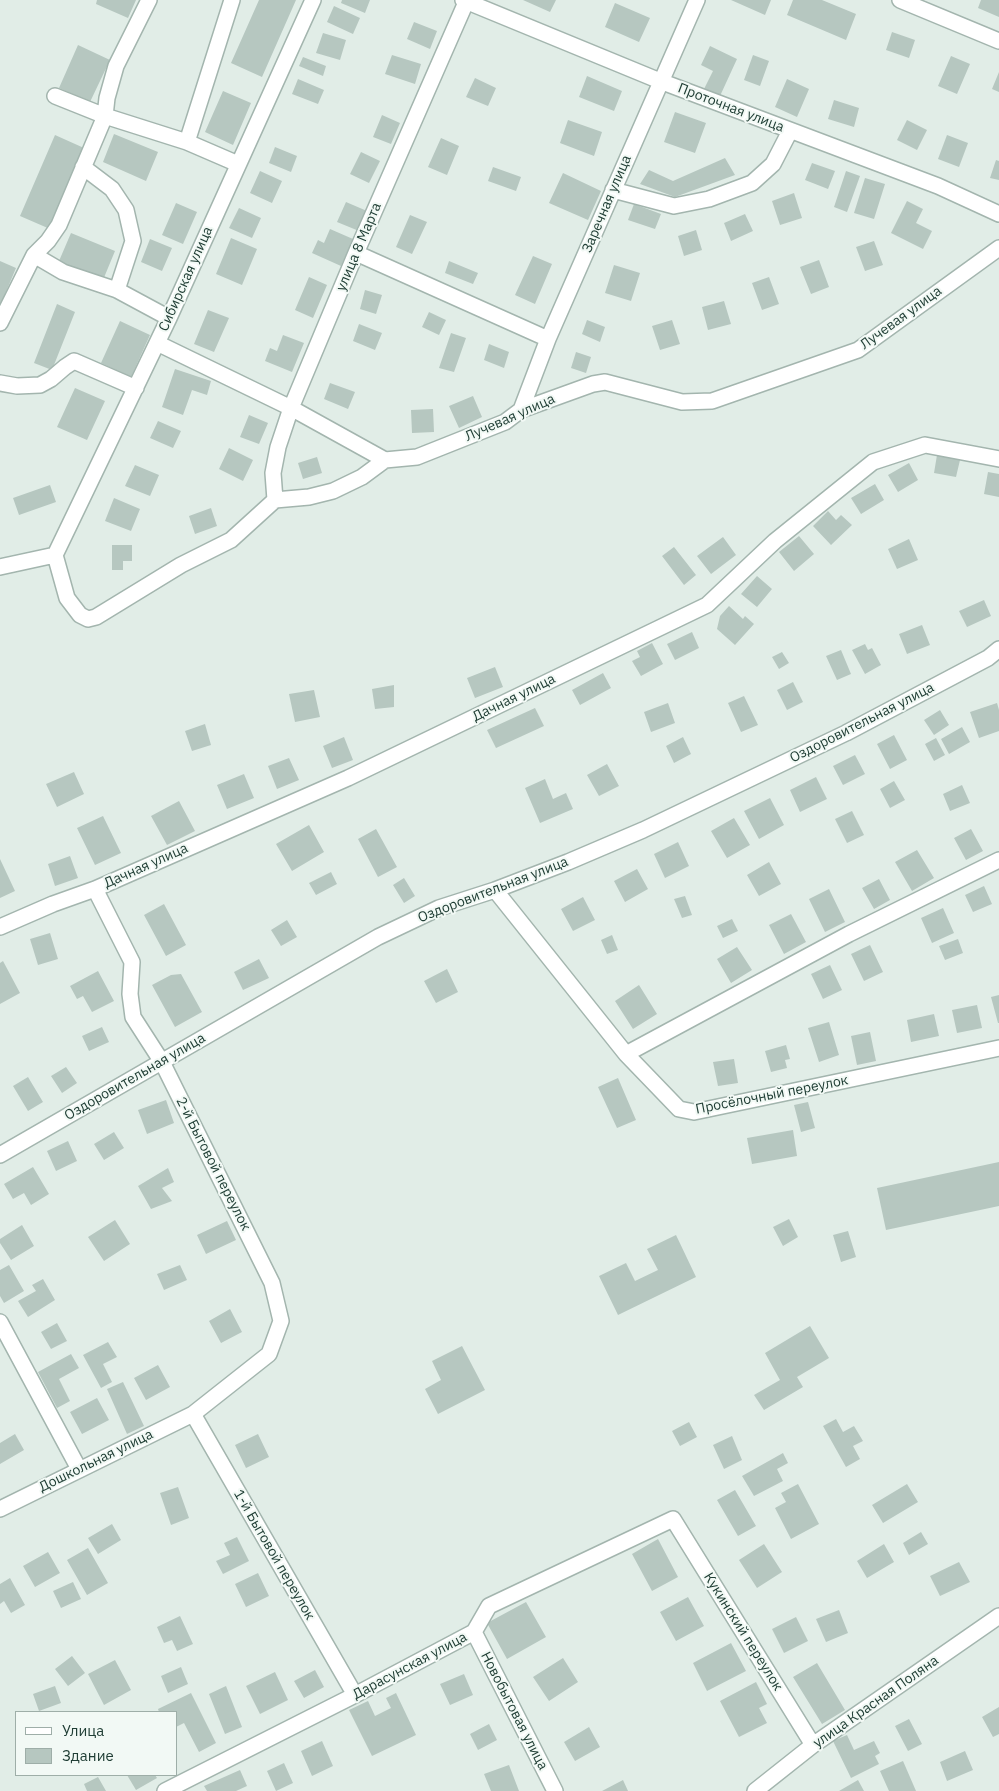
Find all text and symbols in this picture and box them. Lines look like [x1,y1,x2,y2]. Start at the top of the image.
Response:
street label: Проточная улица [675,80,787,136]
street label: Заречная улица [579,153,635,255]
street label: улица 8 Марта [333,200,385,294]
street label: Сибирская улица [155,224,217,334]
street label: Лучевая улица [857,283,945,353]
street label: Лучевая улица [462,391,558,445]
street label: Дачная улица [470,671,558,725]
street label: Оздоровительная улица [787,679,937,767]
street label: Дачная улица [101,840,191,892]
street label: Оздоровительная улица [415,854,571,926]
street label: Оздоровительная улица [62,1030,208,1124]
street label: Просёлочный переулок [694,1072,850,1118]
street label: 2-й Бытовой переулок [172,1094,254,1234]
street label: Дошкольная улица [36,1426,156,1496]
street label: 1-й Бытовой переулок [230,1487,318,1623]
street label: Кукинский переулок [700,1570,786,1694]
street label: Дарасунская улица [350,1629,470,1703]
street label: Новобытовая улица [477,1649,551,1773]
street label: улица Красная Поляна [810,1652,942,1752]
legend [15,1711,178,1776]
text: Улица [62,1721,104,1740]
text: Здание [62,1746,114,1765]

